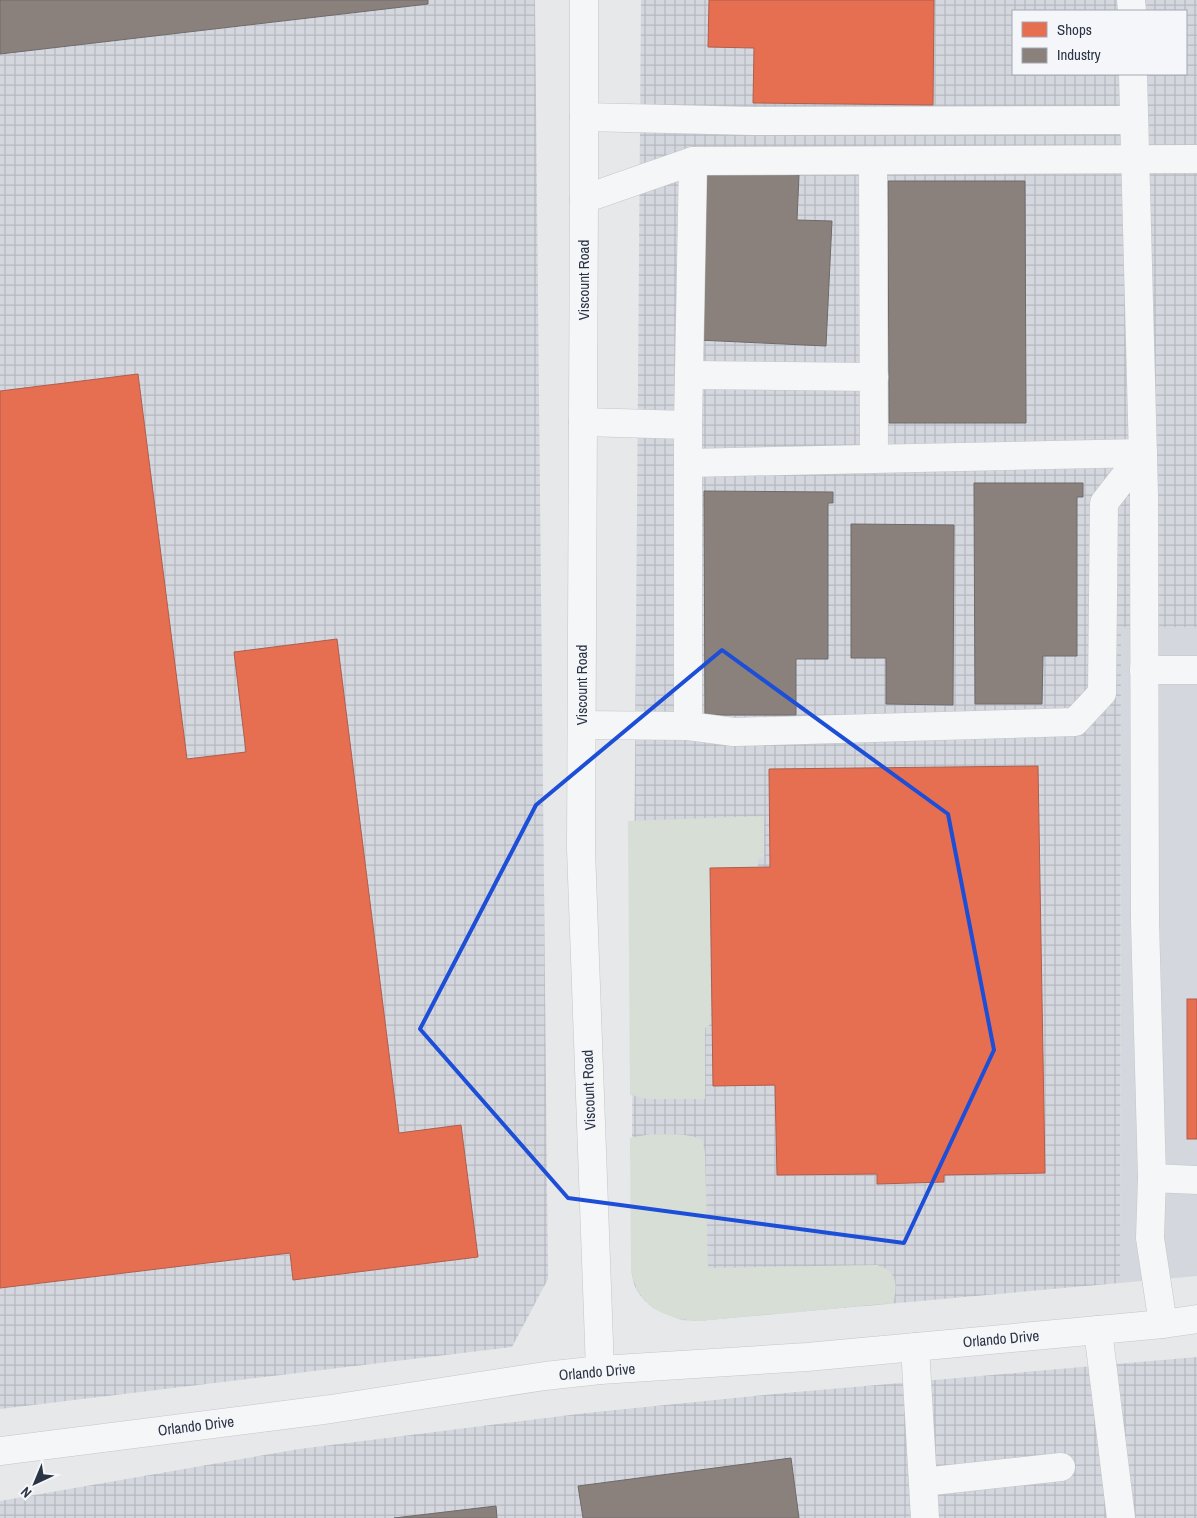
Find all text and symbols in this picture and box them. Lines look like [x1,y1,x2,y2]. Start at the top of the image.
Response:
legend [1012,10,1187,75]
text: Shops [1057,19,1092,40]
text: Industry [1057,44,1102,65]
street label: Viscount Road [573,240,594,320]
street label: Viscount Road [571,645,592,725]
street label: Viscount Road [577,1049,600,1131]
street label: Orlando Drive [962,1325,1040,1352]
street label: Orlando Drive [558,1358,636,1385]
street label: Orlando Drive [157,1410,235,1441]
north arrow [10,1458,60,1508]
text: N [17,1483,35,1502]

